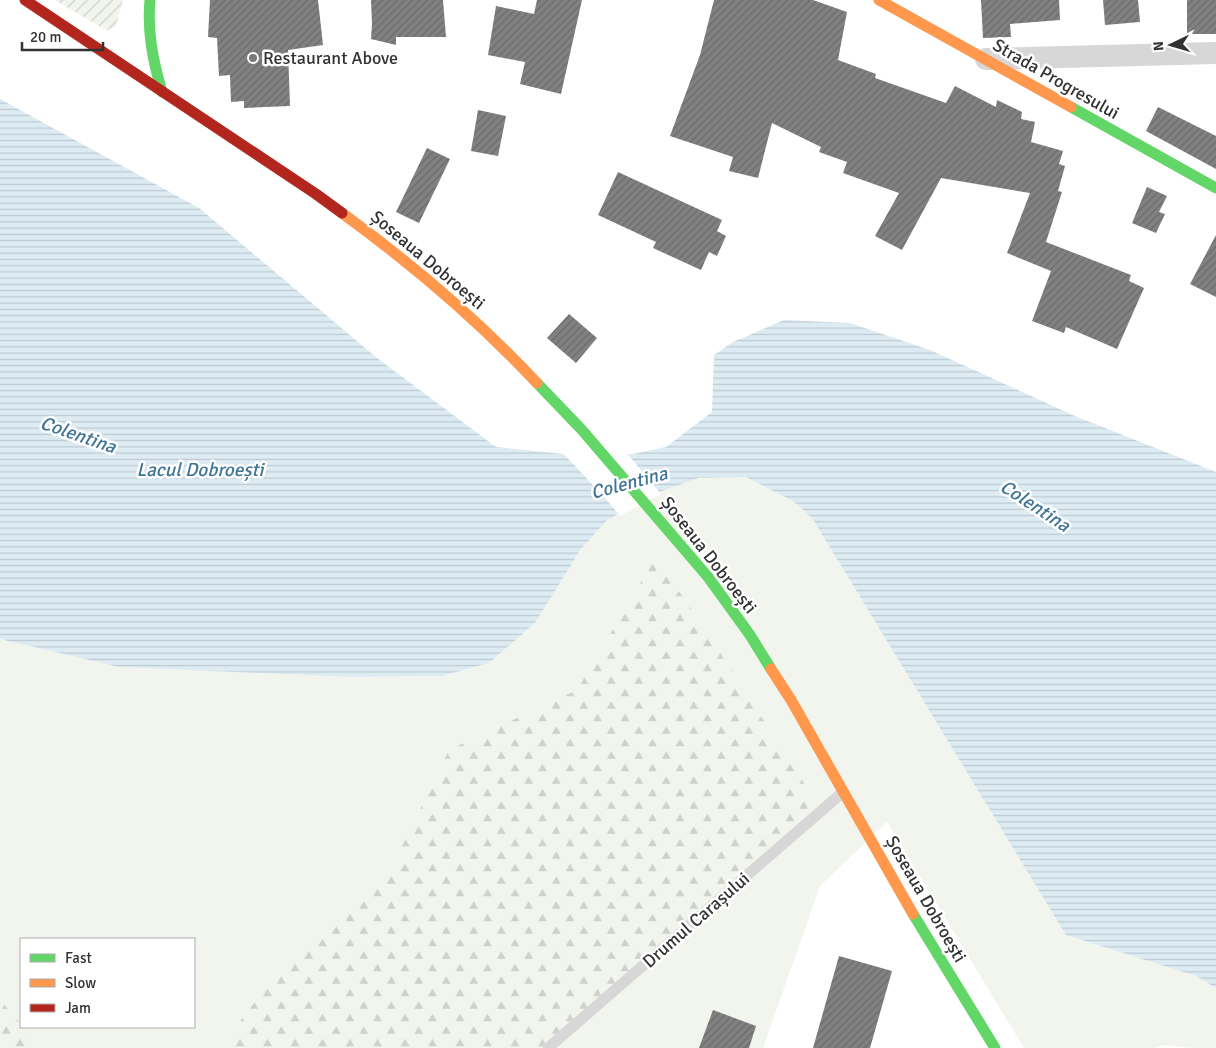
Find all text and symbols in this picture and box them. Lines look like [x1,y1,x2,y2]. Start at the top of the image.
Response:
scale bar [22,20,104,52]
north arrow [1146,20,1196,70]
text: 20 m [30,28,61,46]
street label: Strada Progresului [989,34,1123,124]
text: N [1150,40,1167,52]
place label: Restaurant Above [263,47,398,69]
marker: Restaurant Above [247,52,259,64]
street label: Șoseaua Dobroești [366,206,490,314]
water label: Colentina [37,411,120,460]
water label: Lacul Dobroești [137,458,265,482]
water label: Colentina [588,461,671,505]
water label: Colentina [996,475,1076,538]
street label: Șoseaua Dobroești [656,492,762,618]
street label: Șoseaua Dobroești [881,832,971,966]
street label: Drumul Carașului [638,868,754,972]
legend [20,938,195,1028]
text: Fast [65,949,92,967]
text: Slow [65,974,96,992]
text: Jam [65,999,91,1017]

